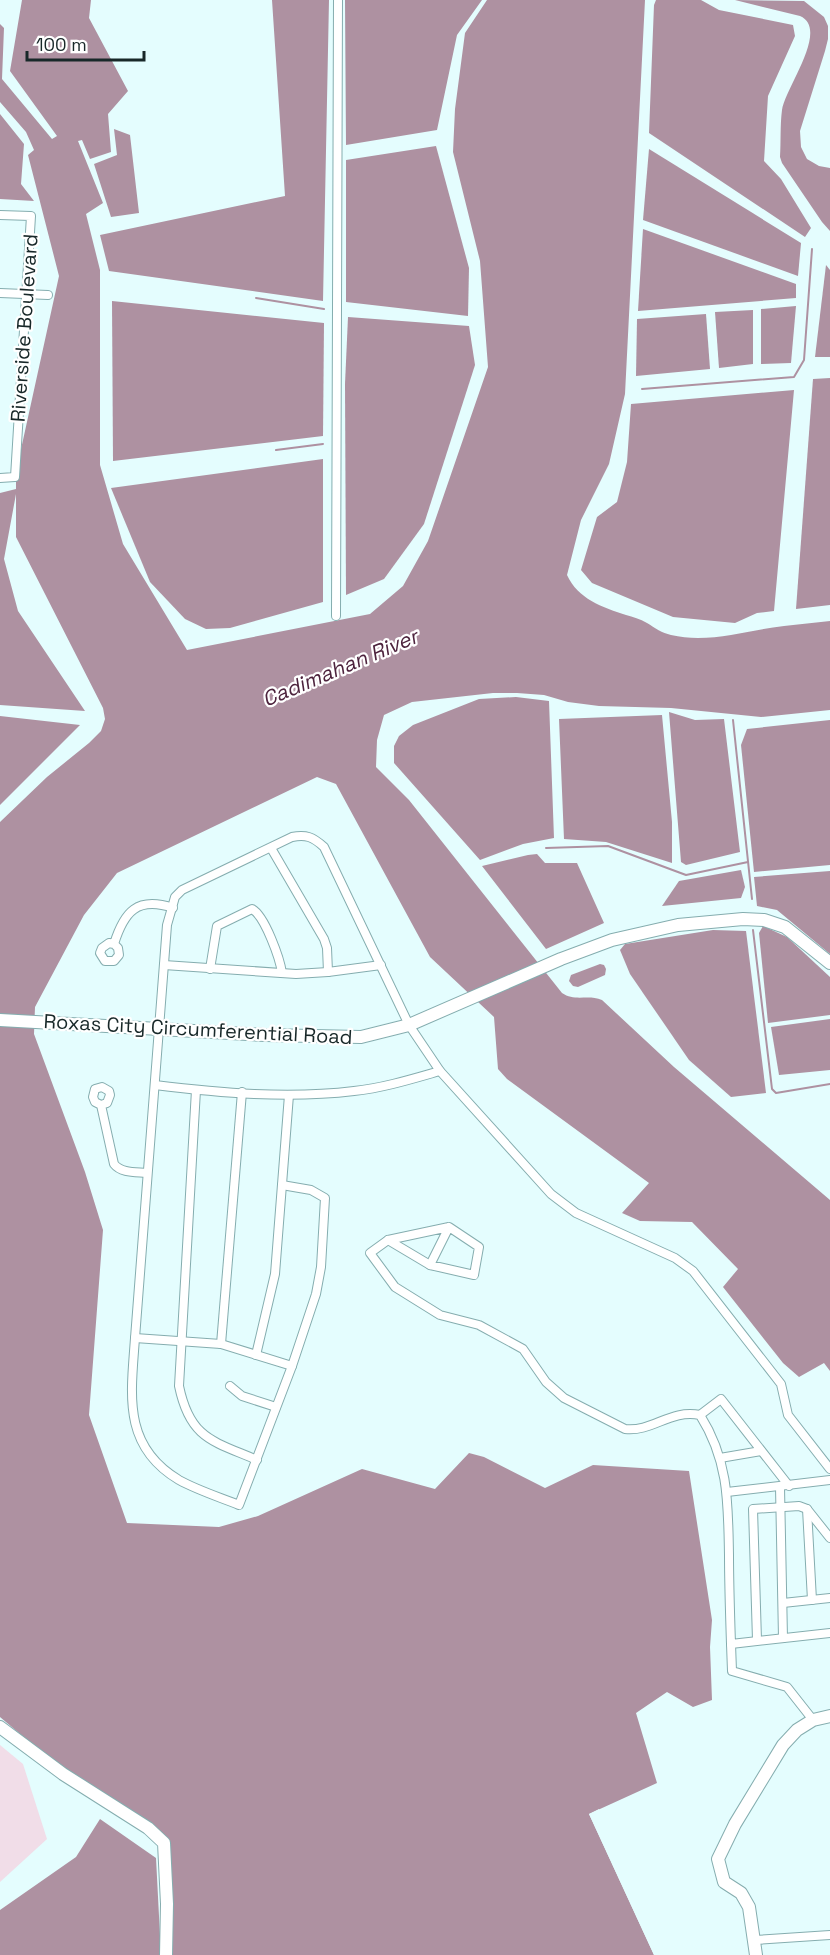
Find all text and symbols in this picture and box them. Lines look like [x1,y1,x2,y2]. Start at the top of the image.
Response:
scale bar [27,24,144,62]
text: 100 m [36,33,87,56]
street label: Riverside Boulevard [4,233,44,423]
water label: Cadimahan River [258,622,424,713]
street label: Roxas City Circumferential Road [43,1008,353,1050]

